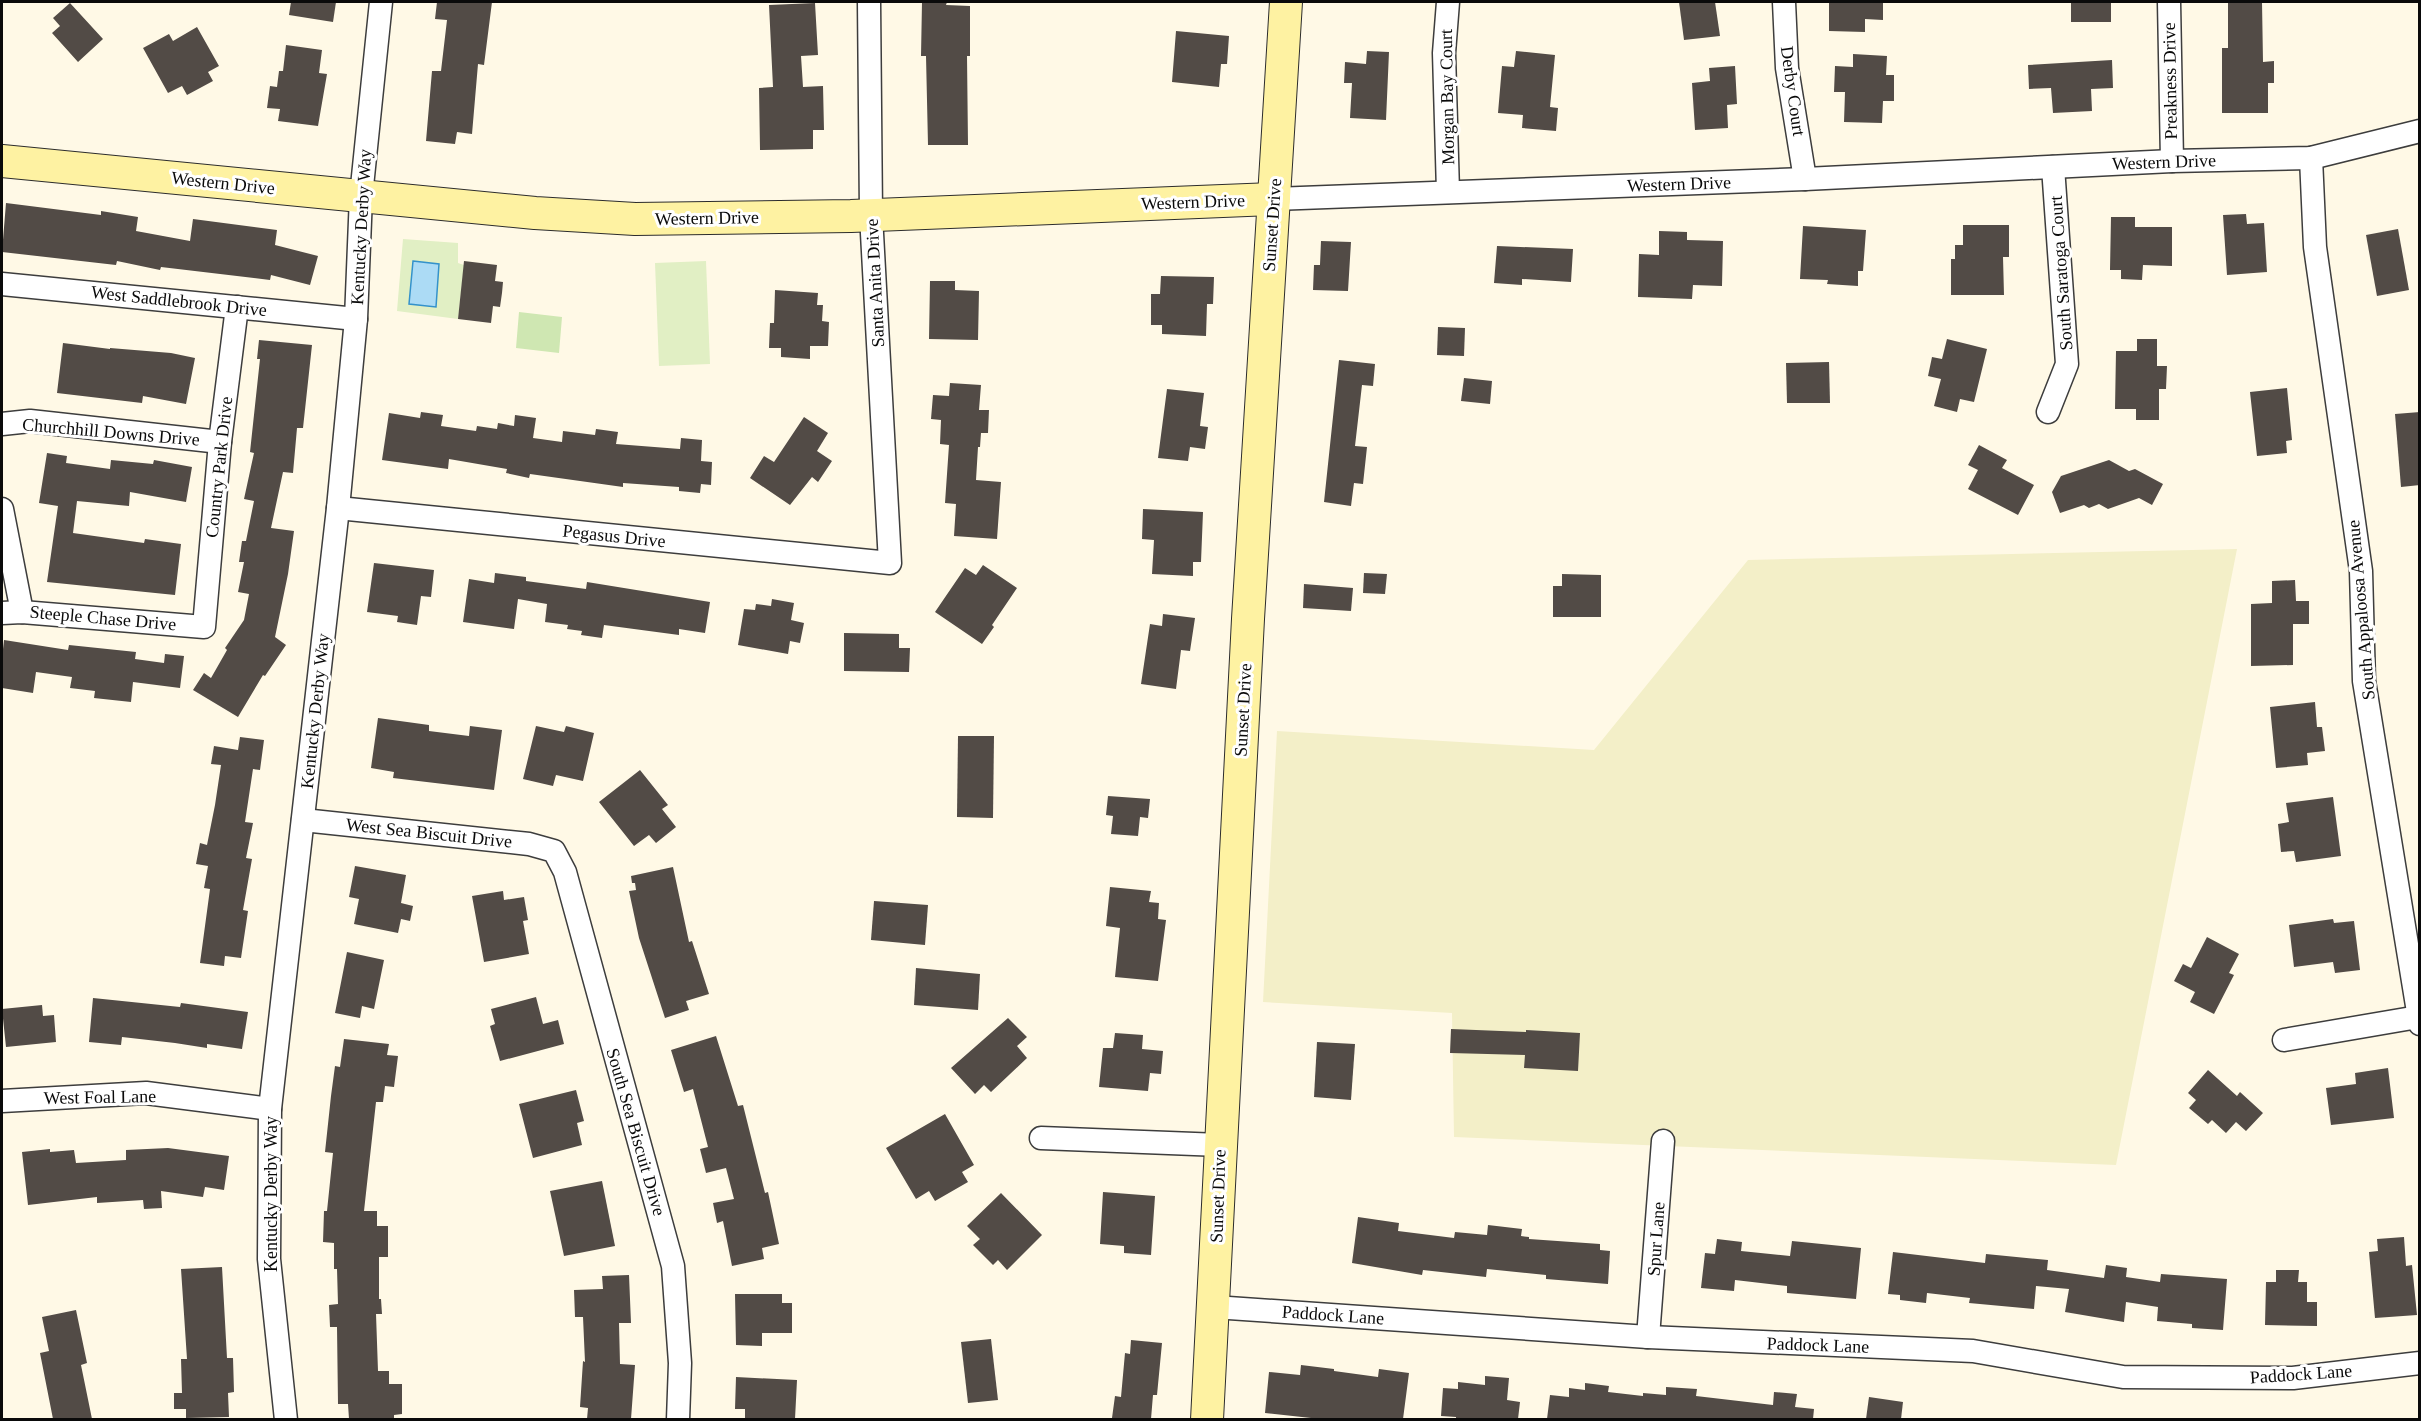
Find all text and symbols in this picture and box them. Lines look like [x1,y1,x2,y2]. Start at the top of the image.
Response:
street label: Preakness Drive [2159,22,2181,140]
street label: Morgan Bay Court [1436,29,1458,165]
street label: Derby Court [1777,45,1809,137]
street label: Kentucky Derby Way [347,148,375,306]
street label: Western Drive [2112,150,2216,174]
street label: Western Drive [170,168,276,198]
street label: Western Drive [1627,172,1731,196]
street label: Sunset Drive [1259,178,1285,272]
street label: Western Drive [1141,190,1245,214]
street label: South Saratoga Court [2046,195,2076,351]
street label: Western Drive [655,207,759,229]
street label: Santa Anita Drive [862,218,888,348]
street label: West Saddlebrook Drive [90,282,268,320]
street label: Country Park Drive [202,395,236,539]
street label: Churchhill Downs Drive [21,414,201,450]
street label: South Appaloosa Avenue [2343,519,2379,701]
street label: Pegasus Drive [561,521,667,551]
street label: Steeple Chase Drive [29,602,177,634]
street label: Kentucky Derby Way [297,632,333,790]
street label: Sunset Drive [1231,663,1255,757]
street label: West Sea Biscuit Drive [345,814,513,852]
street label: South Sea Biscuit Drive [602,1046,670,1218]
street label: West Foal Lane [44,1086,156,1108]
street label: Kentucky Derby Way [261,1116,281,1272]
street label: Sunset Drive [1206,1149,1230,1243]
street label: Spur Lane [1643,1201,1669,1277]
street label: Paddock Lane [1281,1301,1385,1329]
street label: Paddock Lane [1766,1333,1870,1357]
street label: Paddock Lane [2249,1360,2353,1388]

